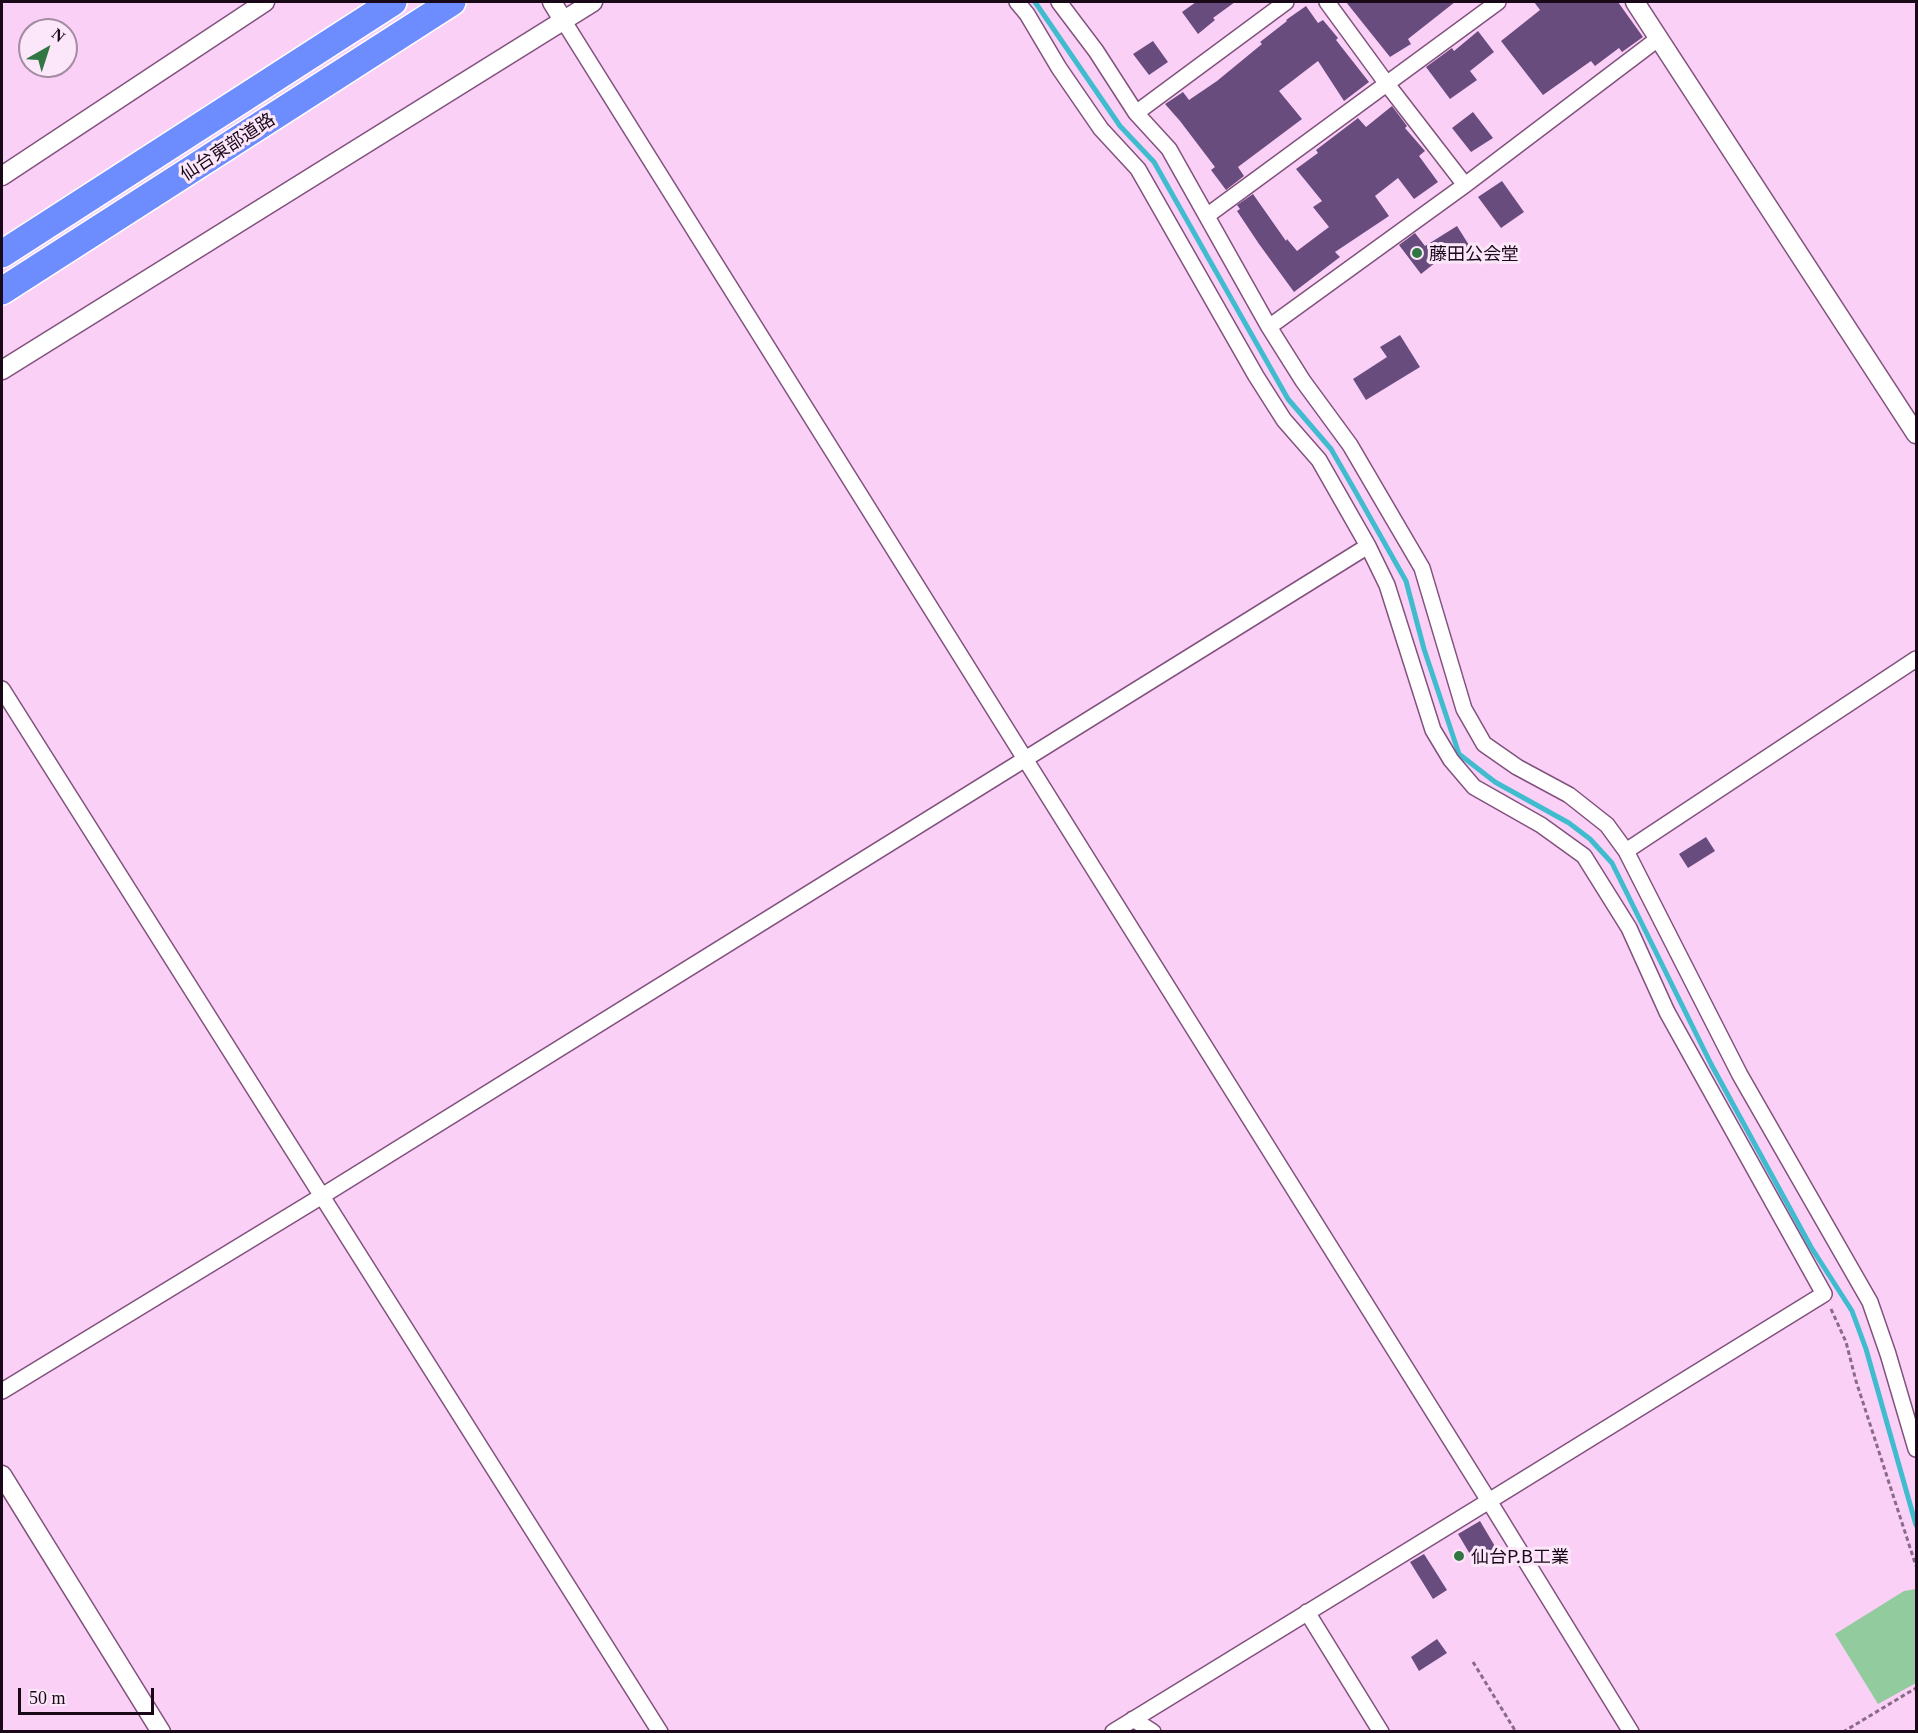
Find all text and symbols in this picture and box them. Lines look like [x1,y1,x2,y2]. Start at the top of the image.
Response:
north arrow [18,18,78,78]
text: N [49,25,68,45]
street label: 仙台東部道路 [176,108,278,184]
place label: 藤田公会堂 [1429,242,1519,264]
marker: 藤田公会堂 [1410,246,1424,260]
place label: 仙台P.B工業 [1471,1545,1569,1567]
marker: 仙台P.B工業 [1452,1549,1466,1563]
scale bar [21,1676,158,1714]
text: 50 m [29,1688,66,1708]

